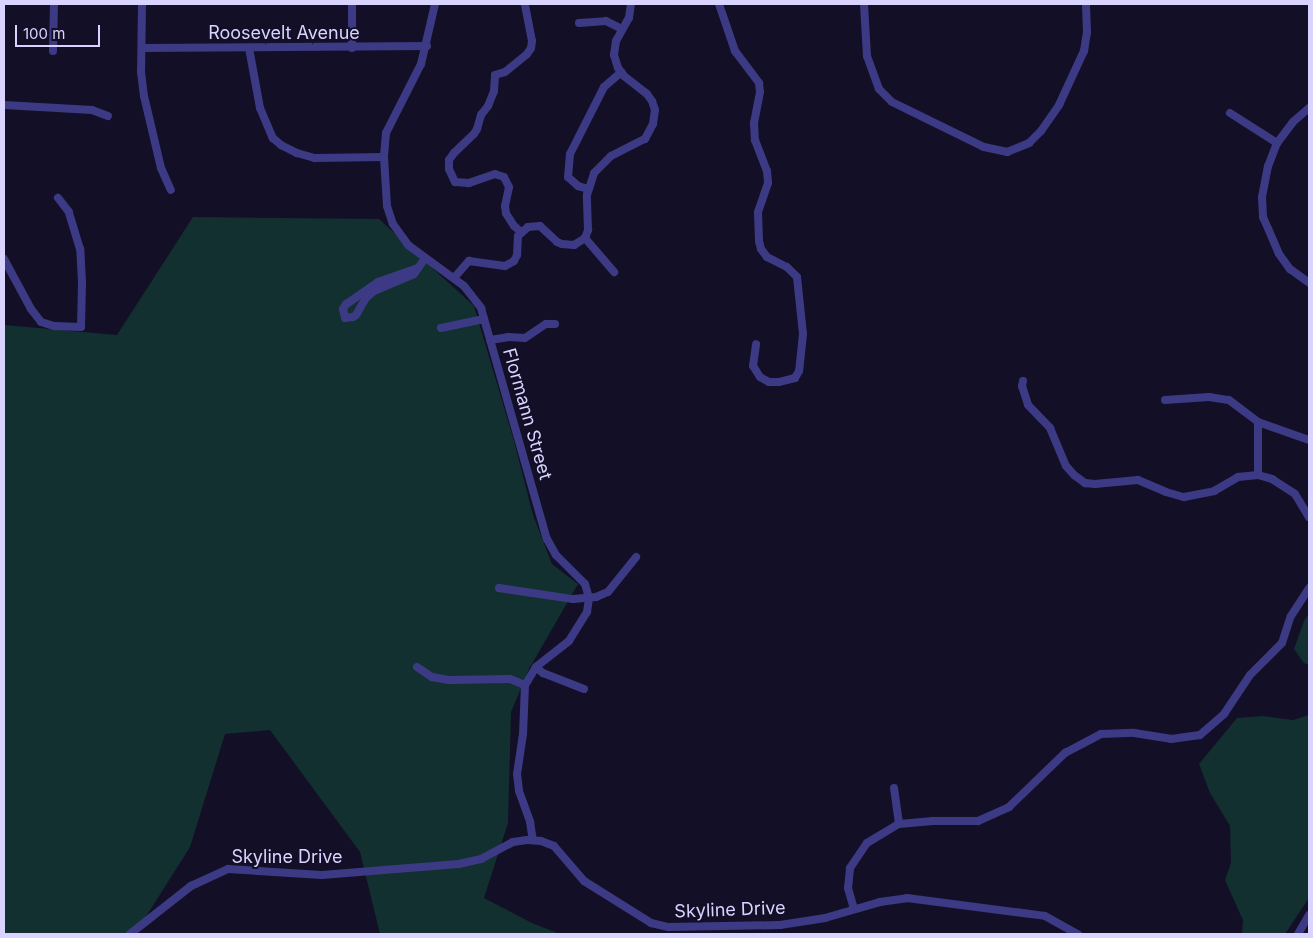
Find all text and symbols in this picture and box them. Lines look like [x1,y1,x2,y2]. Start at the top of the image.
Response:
scale bar [18,15,102,47]
street label: Roosevelt Avenue [208,22,360,44]
text: 100 m [23,24,65,43]
street label: Flormann Street [498,346,556,482]
street label: Skyline Drive [231,846,343,868]
street label: Skyline Drive [674,897,786,923]

